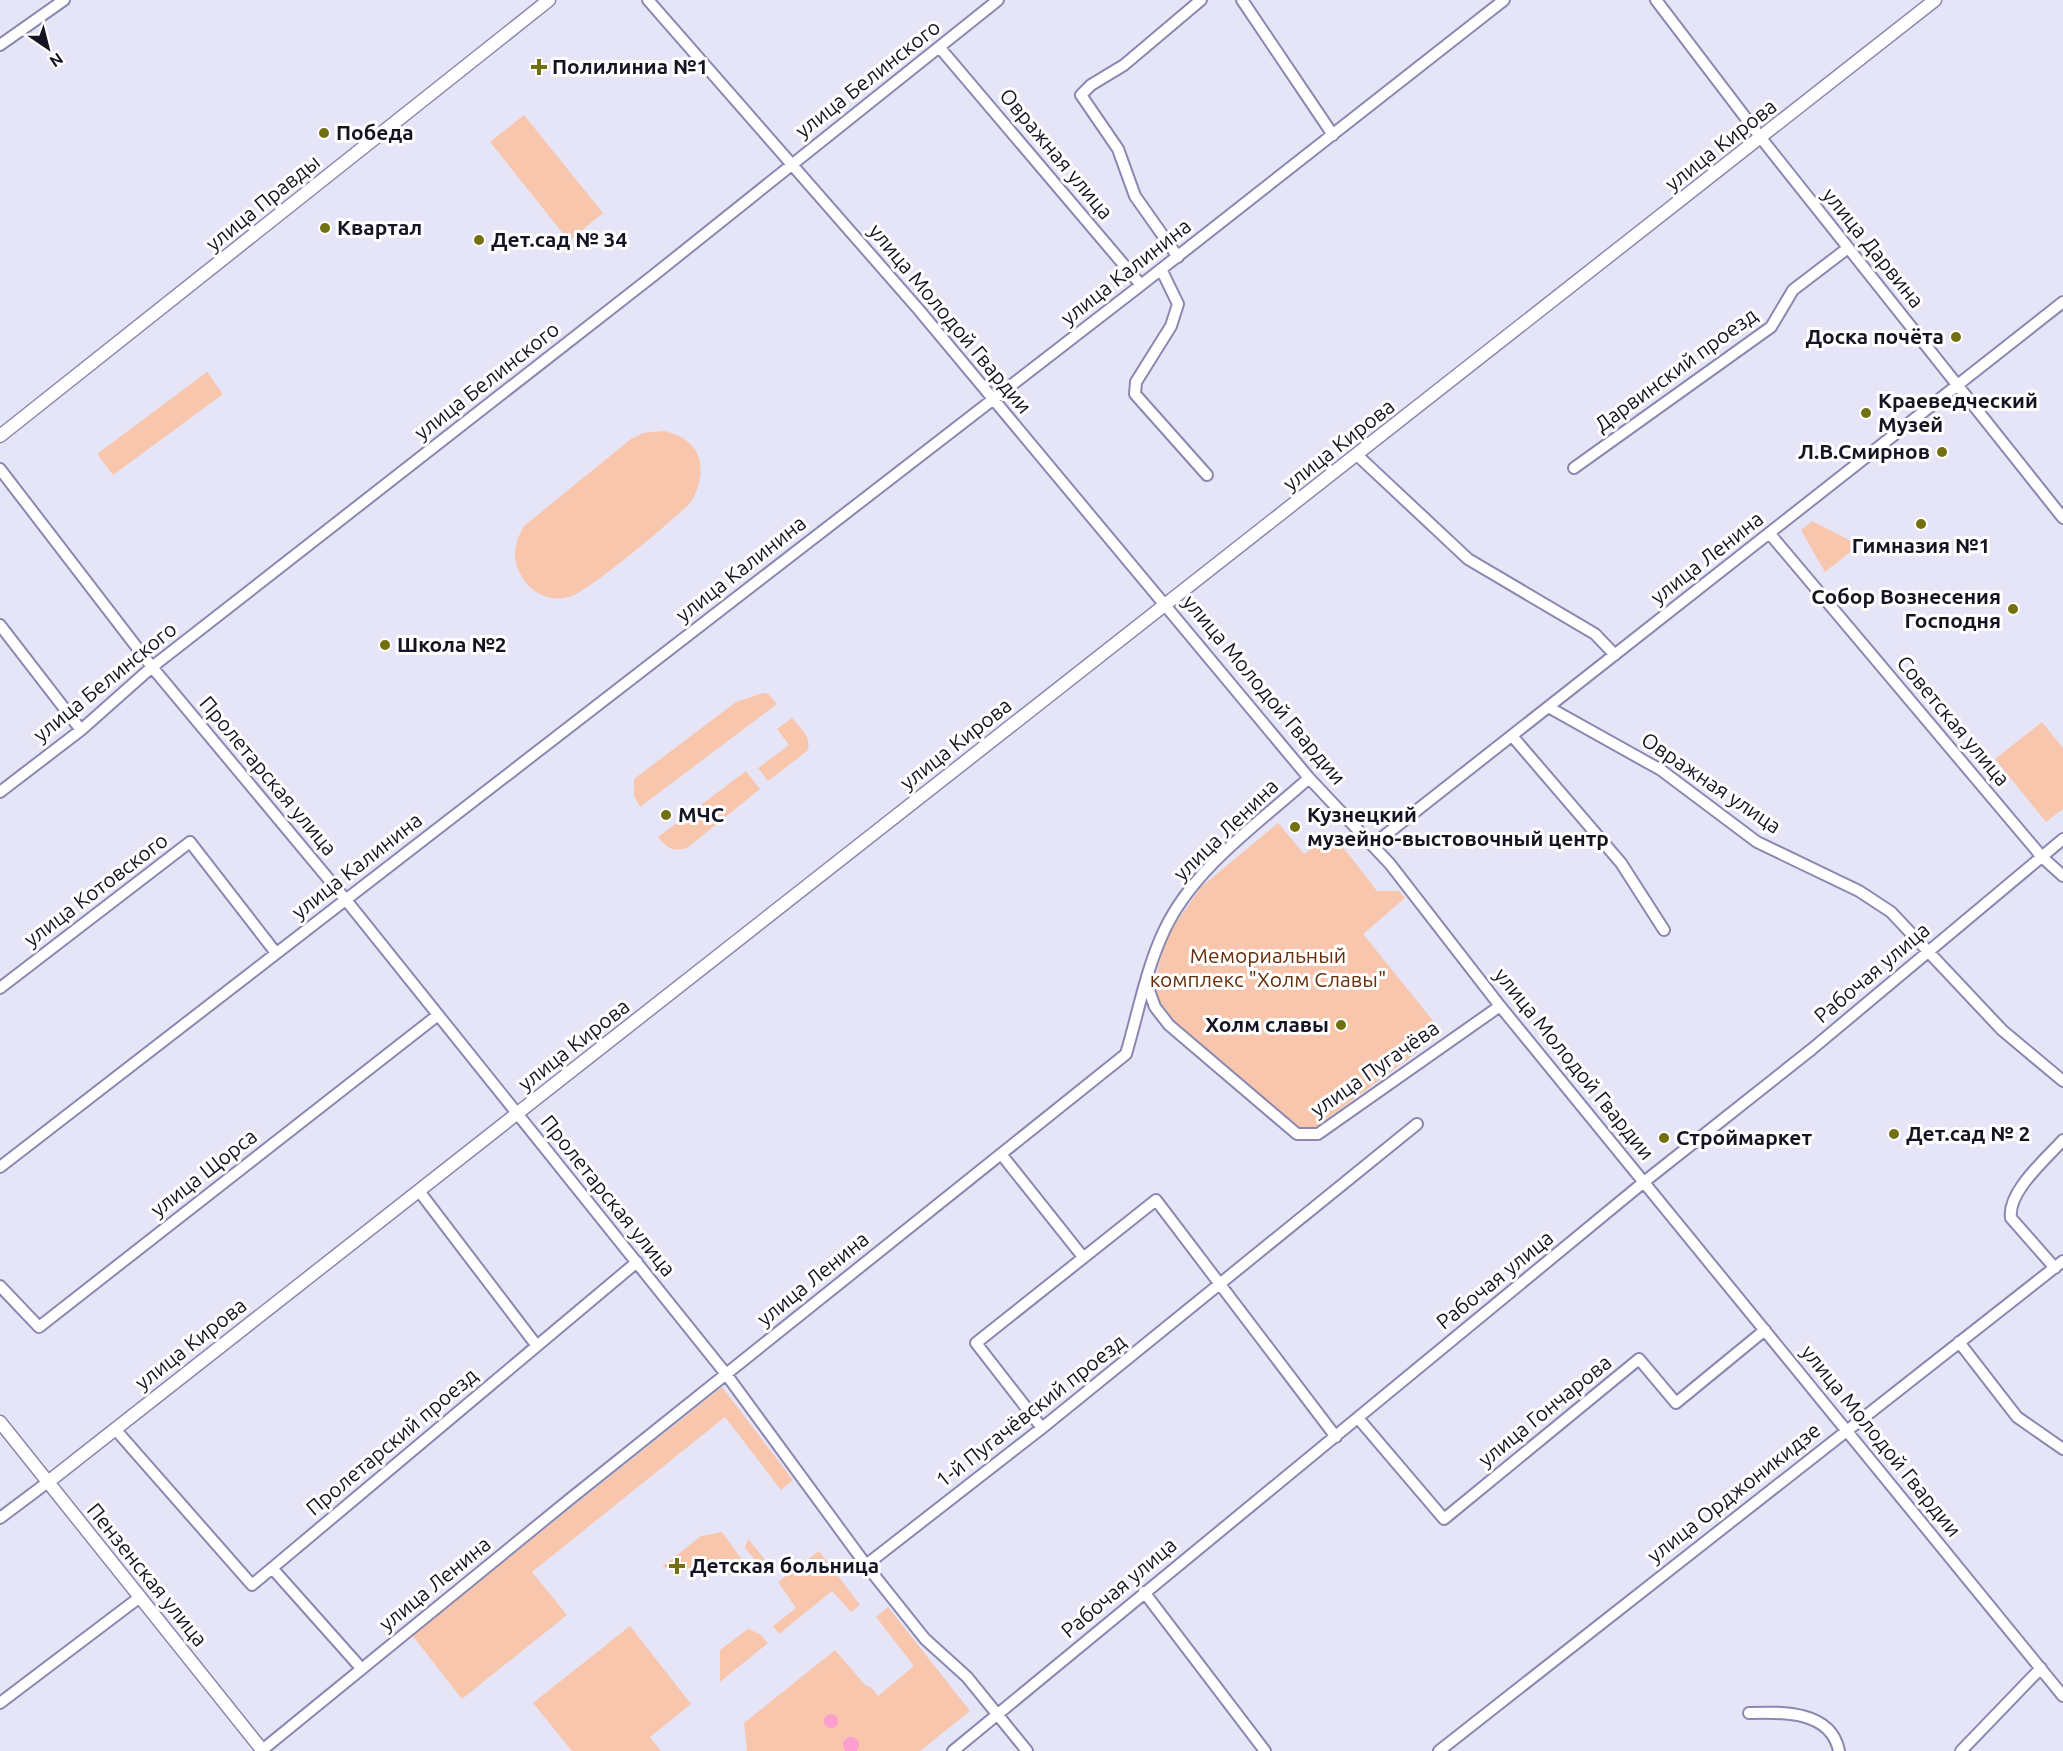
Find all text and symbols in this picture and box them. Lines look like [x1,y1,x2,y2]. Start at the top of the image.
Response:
street label: улица Белинского [790,14,945,142]
north arrow [18,18,78,78]
text: N [47,49,67,71]
place label: Полилиниа №1 [552,54,708,78]
marker: Полилиниа №1 [530,58,548,76]
street label: Овражная улица [995,83,1118,224]
street label: улица Кирова [1660,93,1781,195]
place label: Победа [336,120,414,144]
marker: Победа [317,126,331,140]
street label: улица Правды [201,149,324,255]
street label: улица Дарвина [1818,183,1929,312]
street label: улица Калинина [1056,213,1195,329]
place label: Квартал [337,215,422,239]
street label: улица Молодой Гвардии [864,219,1037,418]
marker: Квартал [318,221,332,235]
place label: Дет.сад № 34 [491,227,627,251]
marker: Дет.сад № 34 [472,233,486,247]
street label: Дарвинский проезд [1590,302,1761,436]
street label: улица Белинского [409,316,564,444]
place label: Доска почёта [1806,324,1944,348]
marker: Доска почёта [1949,330,1963,344]
place label: Краеведческий Музей [1878,388,2038,436]
street label: улица Кирова [1278,393,1399,495]
marker: Краеведческий Музей [1859,406,1873,420]
place label: Л.В.Смирнов [1798,439,1930,463]
marker: Л.В.Смирнов [1935,445,1949,459]
street label: улица Ленина [1645,506,1767,609]
street label: улица Калинина [671,510,810,626]
marker: Гимназия №1 [1914,517,1928,531]
place label: Гимназия №1 [1852,533,1990,557]
place label: Собор Вознесения Господня [1811,584,2001,632]
street label: улица Молодой Гвардии [1178,590,1351,789]
marker: Собор Вознесения Господня [2006,602,2020,616]
street label: улица Белинского [28,616,181,746]
place label: Школа №2 [397,632,507,656]
marker: Школа №2 [378,638,392,652]
street label: Советская улица [1892,650,2015,790]
street label: Пролетарская улица [195,691,342,860]
street label: улица Кирова [895,692,1016,794]
street label: Овражная улица [1637,727,1786,838]
street label: улица Ленина [1168,773,1283,885]
place label: МЧС [678,802,724,826]
place label: Кузнецкий музейно-выстовочный центр [1307,802,1609,850]
street label: улица Калинина [287,807,426,923]
marker: МЧС [659,808,673,822]
marker: Кузнецкий музейно-выстовочный центр [1288,820,1302,834]
street label: улица Котовского [19,827,172,951]
street label: Рабочая улица [1809,917,1934,1027]
park label: Мемориальный комплекс "Холм Славы" [1150,943,1386,991]
street label: улица Молодой Гвардии [1490,963,1660,1164]
street label: улица Кирова [513,993,634,1095]
place label: Холм славы [1205,1012,1329,1036]
street label: улица Пугачёва [1306,1015,1443,1121]
marker: Холм славы [1334,1018,1348,1032]
street label: Пролетарская улица [536,1110,681,1281]
place label: Дет.сад № 2 [1906,1121,2030,1145]
street label: улица Щорса [146,1123,261,1221]
place label: Строймаркет [1676,1125,1812,1149]
marker: Дет.сад № 2 [1887,1127,1901,1141]
marker: Строймаркет [1657,1131,1671,1145]
street label: Рабочая улица [1431,1225,1558,1334]
street label: улица Ленина [752,1226,873,1330]
street label: улица Кирова [130,1292,251,1394]
street label: 1-й Пугачёвский проезд [931,1329,1130,1492]
street label: улица Молодой Гвардии [1797,1340,1967,1541]
street label: улица Гончарова [1473,1349,1616,1471]
street label: Пролетарский проезд [301,1363,482,1520]
street label: улица Орджоникидзе [1642,1417,1825,1567]
street label: Пензенская улица [83,1498,213,1651]
street label: улица Ленина [374,1531,495,1635]
street label: Рабочая улица [1056,1532,1181,1642]
place label: Детская больница [690,1553,879,1577]
marker: Детская больница [668,1557,686,1575]

